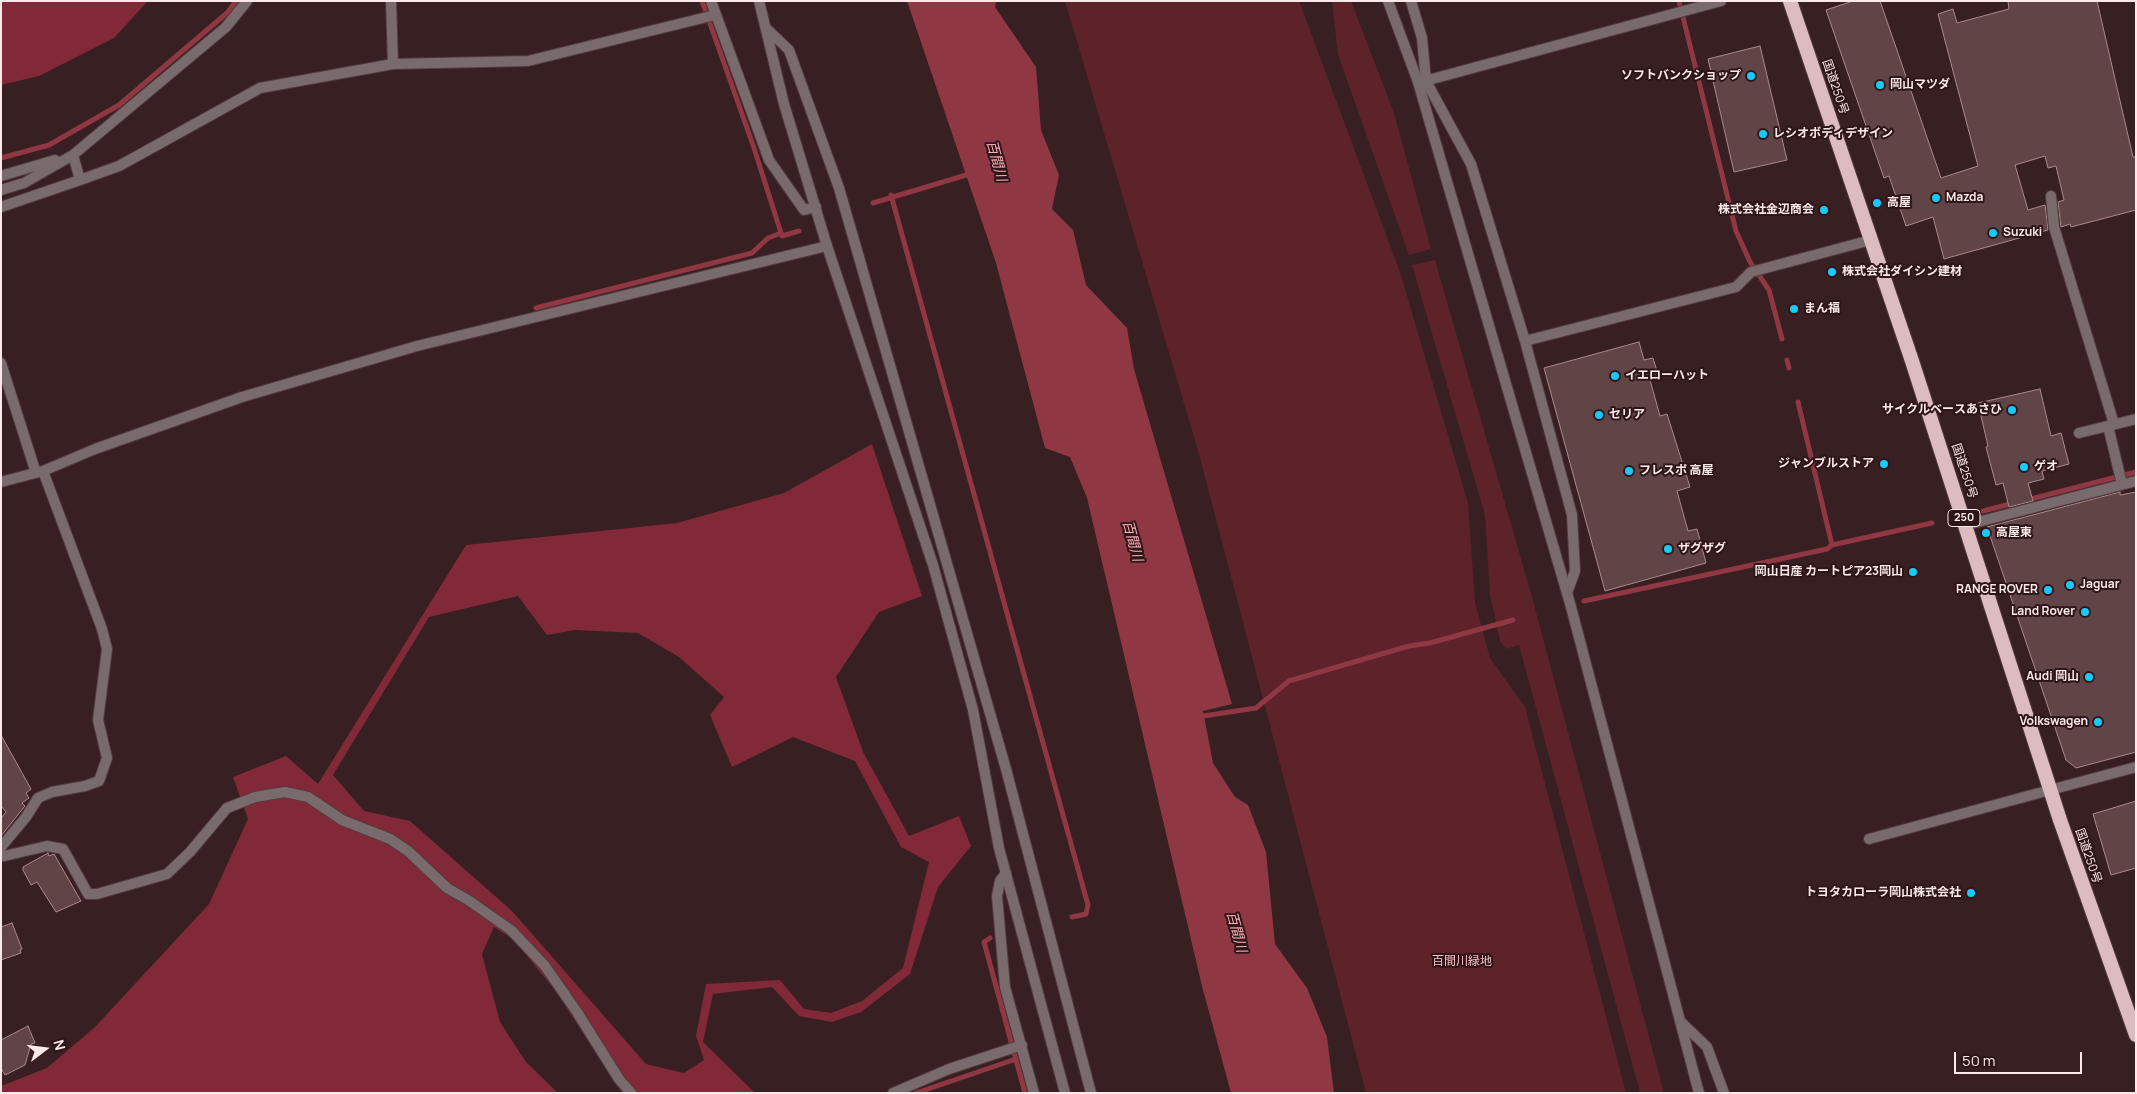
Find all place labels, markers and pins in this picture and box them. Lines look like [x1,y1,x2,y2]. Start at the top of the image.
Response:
place label: ソフトバンクショップ [1621,69,1741,83]
marker: ソフトバンクショップ [1745,70,1757,82]
place label: 岡山マツダ [1890,78,1950,92]
marker: 岡山マツダ [1874,79,1886,91]
place label: レシオボディデザイン [1773,127,1893,141]
marker: レシオボディデザイン [1757,128,1769,140]
place label: Mazda [1946,191,1983,205]
marker: Mazda [1930,192,1942,204]
place label: 高屋 [1887,196,1911,210]
marker: 高屋 [1871,197,1883,209]
place label: 株式会社金辺商会 [1718,203,1814,217]
marker: 株式会社金辺商会 [1818,204,1830,216]
place label: Suzuki [2003,226,2042,240]
marker: Suzuki [1987,227,1999,239]
place label: 株式会社ダイシン建材 [1842,265,1962,279]
marker: 株式会社ダイシン建材 [1826,266,1838,278]
place label: まん福 [1804,302,1840,316]
marker: まん福 [1788,303,1800,315]
place label: イエローハット [1625,369,1709,383]
marker: イエローハット [1609,370,1621,382]
place label: サイクルベースあさひ [1882,403,2002,417]
marker: サイクルベースあさひ [2006,404,2018,416]
place label: セリア [1609,408,1645,422]
marker: セリア [1593,409,1605,421]
place label: ジャンブルストア [1778,457,1874,471]
marker: ジャンブルストア [1878,458,1890,470]
place label: ゲオ [2034,460,2058,474]
marker: ゲオ [2018,461,2030,473]
place label: フレスポ 高屋 [1639,464,1713,478]
marker: フレスポ 高屋 [1623,465,1635,477]
place label: 高屋東 [1996,526,2032,540]
marker: 高屋東 [1980,527,1992,539]
place label: ザグザグ [1678,542,1726,556]
marker: ザグザグ [1662,543,1674,555]
place label: 岡山日産 カートピア23岡山 [1754,565,1903,579]
marker: 岡山日産 カートピア23岡山 [1907,566,1919,578]
place label: Jaguar [2080,578,2120,592]
marker: Jaguar [2064,579,2076,591]
place label: RANGE ROVER [1956,583,2038,597]
marker: RANGE ROVER [2042,584,2054,596]
place label: Land Rover [2011,605,2075,619]
marker: Land Rover [2079,606,2091,618]
place label: Audi 岡山 [2026,670,2079,684]
marker: Audi 岡山 [2083,671,2095,683]
place label: Volkswagen [2020,715,2088,729]
marker: Volkswagen [2092,716,2104,728]
place label: トヨタカローラ岡山株式会社 [1805,886,1961,900]
marker: トヨタカローラ岡山株式会社 [1965,887,1977,899]

